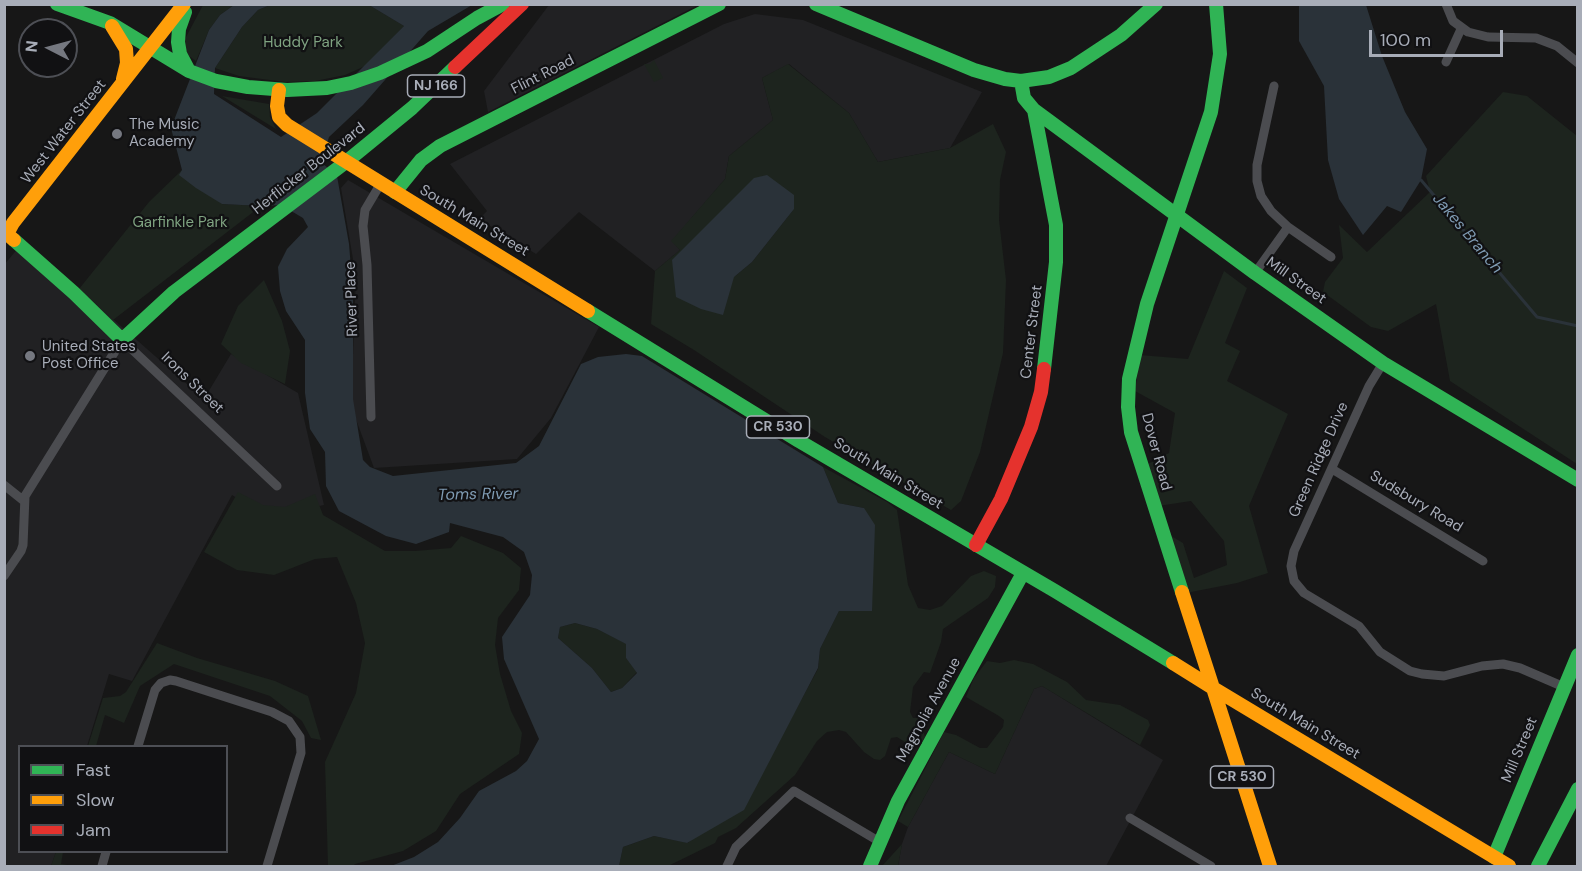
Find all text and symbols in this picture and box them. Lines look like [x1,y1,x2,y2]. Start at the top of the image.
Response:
north arrow [18,18,78,78]
scale bar [1372,18,1506,56]
text: 100 m [1380,28,1431,52]
park label: Huddy Park [263,34,343,52]
text: N [21,39,43,53]
street label: Flint Road [508,51,578,99]
road number: NJ 166 [408,75,464,97]
street label: West Water Street [18,76,110,188]
place label: The Music Academy [129,116,199,151]
street label: Herflicker Boulevard [249,119,369,219]
marker: The Music Academy [110,127,124,141]
street label: South Main Street [416,181,532,261]
water label: Jakes Branch [1428,190,1506,278]
park label: Garfinkle Park [132,214,228,232]
street label: Mill Street [1262,254,1330,308]
street label: River Place [342,261,362,337]
street label: Center Street [1017,284,1047,380]
place label: United States Post Office [42,338,136,373]
marker: United States Post Office [23,349,37,363]
street label: Irons Street [157,349,227,417]
street label: Green Ridge Drive [1286,400,1352,520]
street label: Dover Road [1137,411,1175,493]
road number: CR 530 [746,416,810,438]
street label: South Main Street [830,434,946,514]
street label: Sudsbury Road [1366,467,1466,537]
water label: Toms River [437,485,519,505]
street label: Magnolia Avenue [893,655,965,765]
street label: South Main Street [1247,684,1363,764]
street label: Mill Street [1498,715,1542,785]
legend [18,745,228,853]
text: Fast [76,758,111,782]
road number: CR 530 [1210,766,1274,788]
text: Slow [76,788,115,812]
text: Jam [76,818,111,842]

